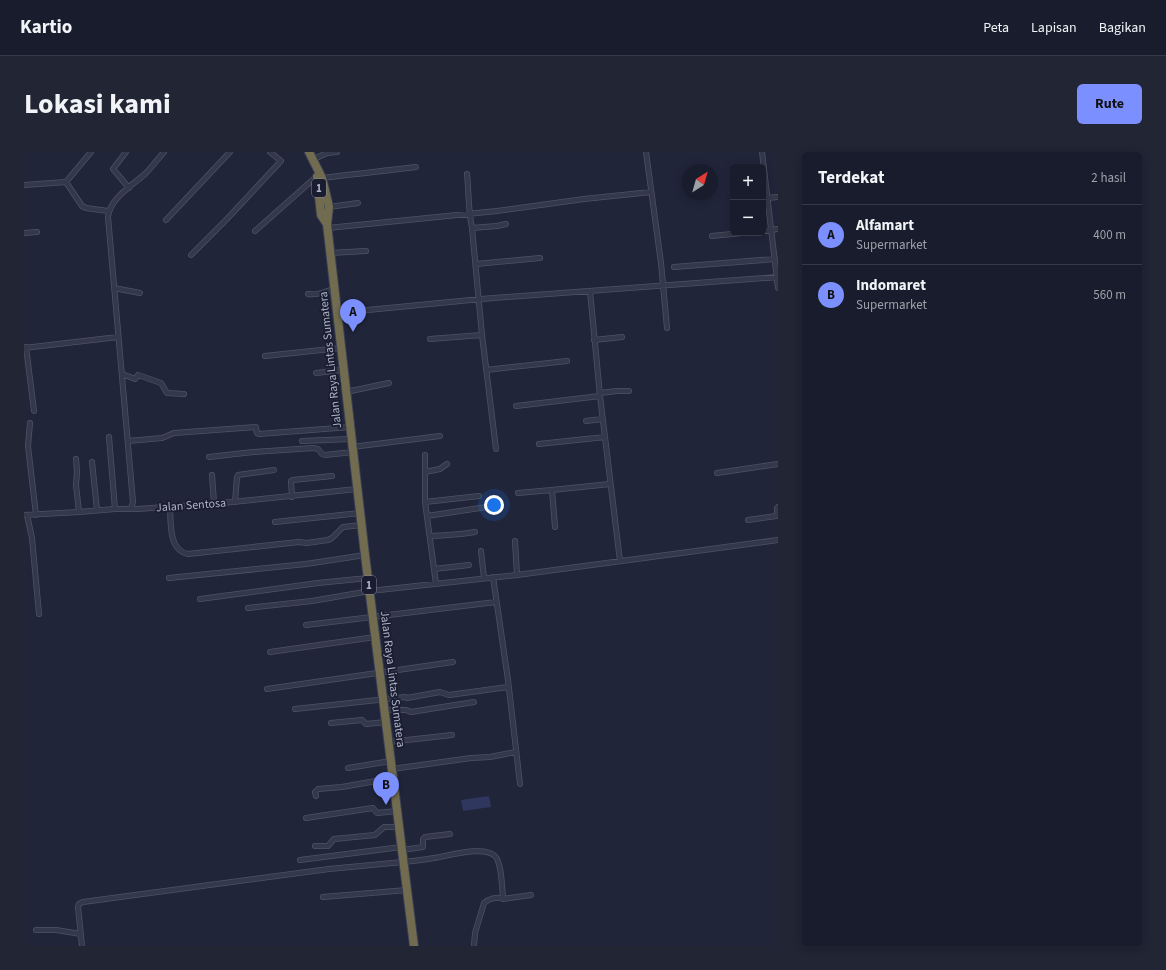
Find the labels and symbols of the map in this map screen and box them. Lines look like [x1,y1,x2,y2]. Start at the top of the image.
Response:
north arrow [682,164,718,200]
road number: 1 [312,179,326,197]
street label: Jalan Raya Lintas Sumatera [315,291,346,429]
pin: A [340,299,366,332]
street label: Jalan Sentosa [155,495,227,516]
your location [484,495,504,515]
road number: 1 [362,576,376,594]
street label: Jalan Raya Lintas Sumatera [376,610,409,748]
pin: B [373,772,399,805]

